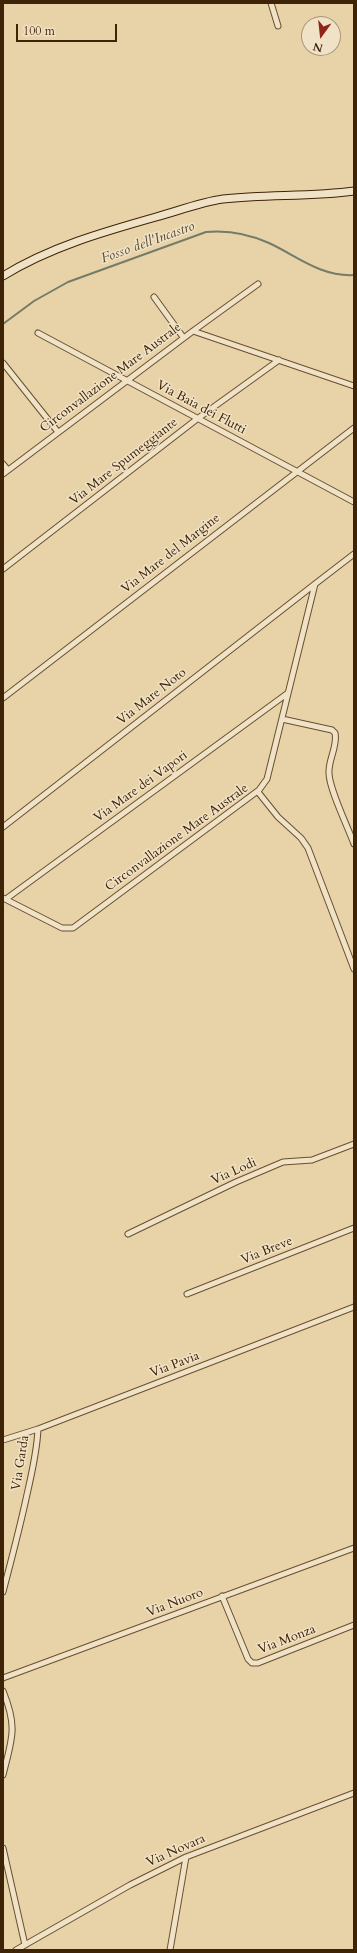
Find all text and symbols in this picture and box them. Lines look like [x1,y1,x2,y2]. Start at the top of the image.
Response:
scale bar [18,16,119,42]
north arrow [301,16,341,56]
text: 100 m [23,23,55,39]
text: N [311,39,325,56]
water label: Fosso dell'Incastro [99,218,197,268]
street label: Circonvallazione Mare Australe [37,320,185,436]
street label: Via Baia dei Flutti [154,378,248,438]
street label: Via Mare Spumeggiante [67,415,181,509]
street label: Via Mare del Margine [119,511,223,597]
street label: Via Mare Noto [114,665,190,729]
street label: Via Mare dei Vapori [91,748,191,826]
street label: Circonvallazione Mare Australe [103,781,251,895]
street label: Via Lodi [209,1155,259,1189]
street label: Via Breve [239,1234,295,1268]
street label: Via Pavia [148,1348,202,1382]
street label: Via Garda [9,1434,33,1492]
street label: Via Nuoro [145,1585,205,1621]
street label: Via Monza [256,1622,318,1658]
street label: Via Novara [144,1831,208,1871]

